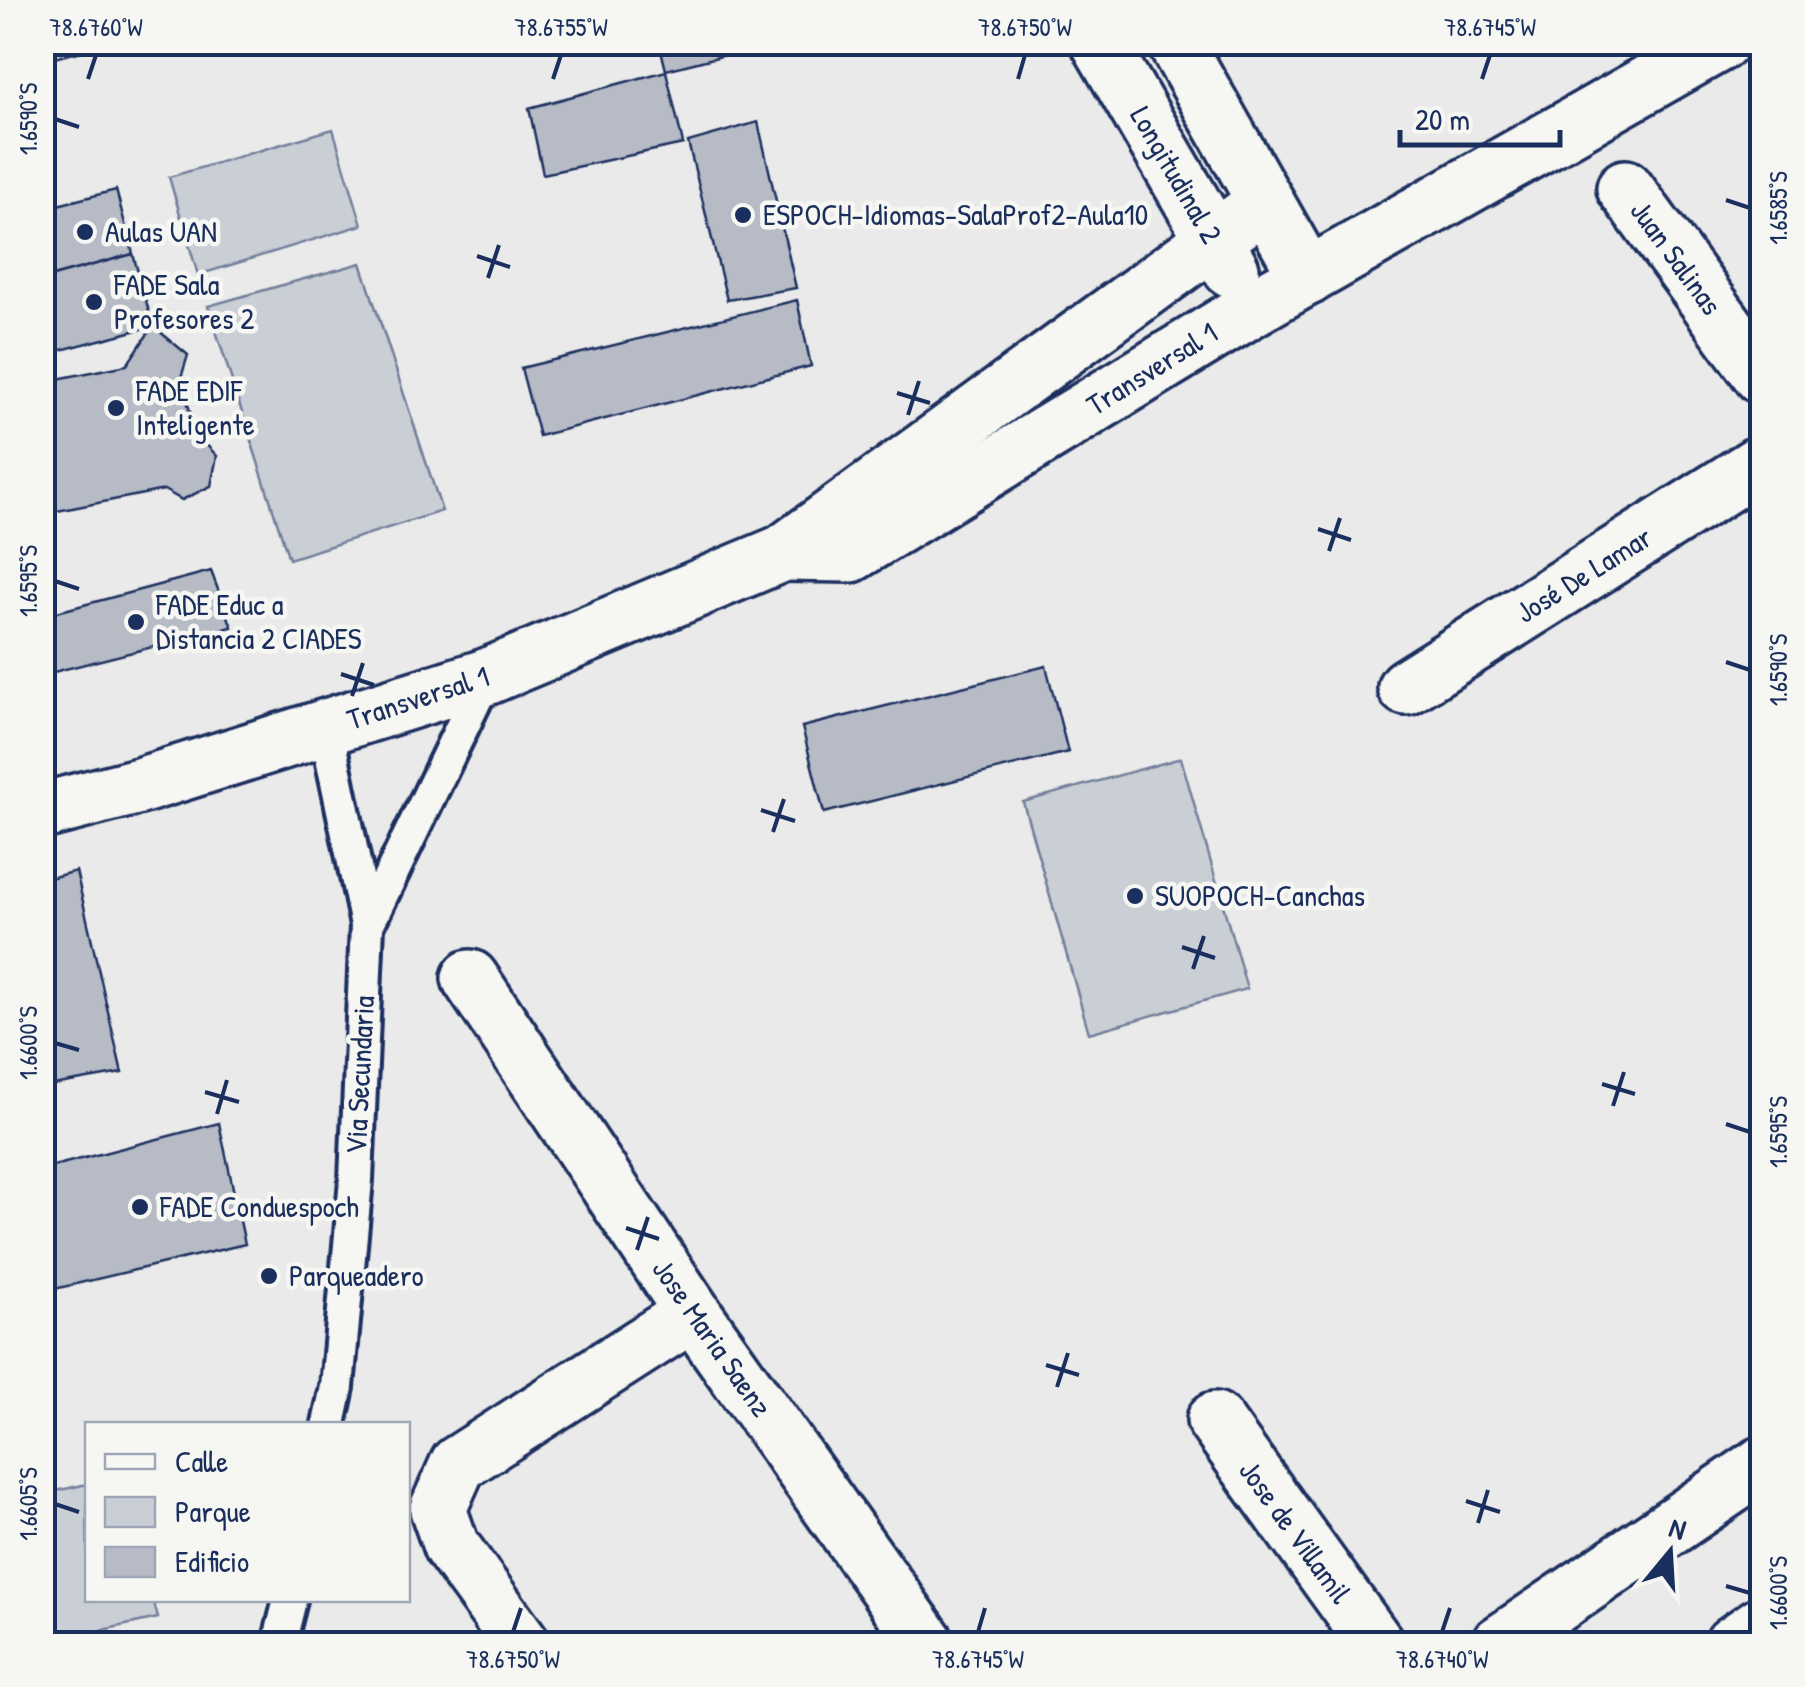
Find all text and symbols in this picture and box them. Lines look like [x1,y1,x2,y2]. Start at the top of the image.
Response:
text: 78.6760°W [49,10,143,44]
text: 78.6755°W [514,10,608,44]
text: 78.6750°W [978,10,1073,44]
text: 78.6745°W [1444,10,1537,44]
text: 1.6590°S [11,83,45,155]
scale bar [1400,85,1560,147]
street label: Longitudinal 2 [1122,99,1232,250]
text: 20 m [1415,99,1470,139]
text: 1.6585°S [1761,171,1795,245]
street label: Juan Salinas [1622,192,1732,323]
place label: ESPOCH-Idiomas-SalaProf2-Aula10 [763,194,1148,234]
marker: ESPOCH-Idiomas-SalaProf2-Aula10 [732,204,754,226]
place label: Aulas UAN [105,211,217,251]
marker: Aulas UAN [74,221,96,243]
place label: FADE Sala Profesores 2 [113,264,254,338]
marker: FADE Sala Profesores 2 [83,291,105,313]
street label: Transversal 1 [1079,312,1224,424]
place label: FADE EDIF Inteligente [135,370,255,444]
marker: FADE EDIF Inteligente [105,397,127,419]
street label: José De Lamar [1508,516,1659,632]
text: 1.6595°S [11,545,45,617]
place label: FADE Educ a Distancia 2 CIADES [155,584,362,658]
marker: FADE Educ a Distancia 2 CIADES [125,611,147,633]
text: 1.6590°S [1761,634,1795,706]
street label: Transversal 1 [342,655,494,739]
place label: SUOPOCH-Canchas [1155,875,1365,915]
marker: SUOPOCH-Canchas [1124,885,1146,907]
street label: Via Secundaria [335,994,383,1155]
text: 1.6600°S [11,1006,45,1080]
text: 1.6595°S [1761,1096,1795,1168]
place label: FADE Conduespoch [159,1186,359,1226]
marker: FADE Conduespoch [129,1196,151,1218]
street label: Jose Maria Saenz [644,1251,782,1424]
place label: Parqueadero [289,1255,424,1295]
marker: Parqueadero [258,1265,280,1287]
legend [85,1422,410,1602]
text: Calle [175,1441,228,1481]
street label: Jose de Villamil [1230,1452,1361,1611]
text: 1.6605°S [11,1467,45,1541]
text: Parque [175,1491,251,1531]
north arrow [1620,1502,1720,1602]
text: N [1665,1508,1691,1549]
text: Edificio [175,1541,249,1581]
text: 1.6600°S [1761,1556,1795,1630]
text: 78.6750°W [466,1642,561,1676]
text: 78.6745°W [932,1642,1025,1676]
text: 78.6740°W [1396,1642,1489,1676]

